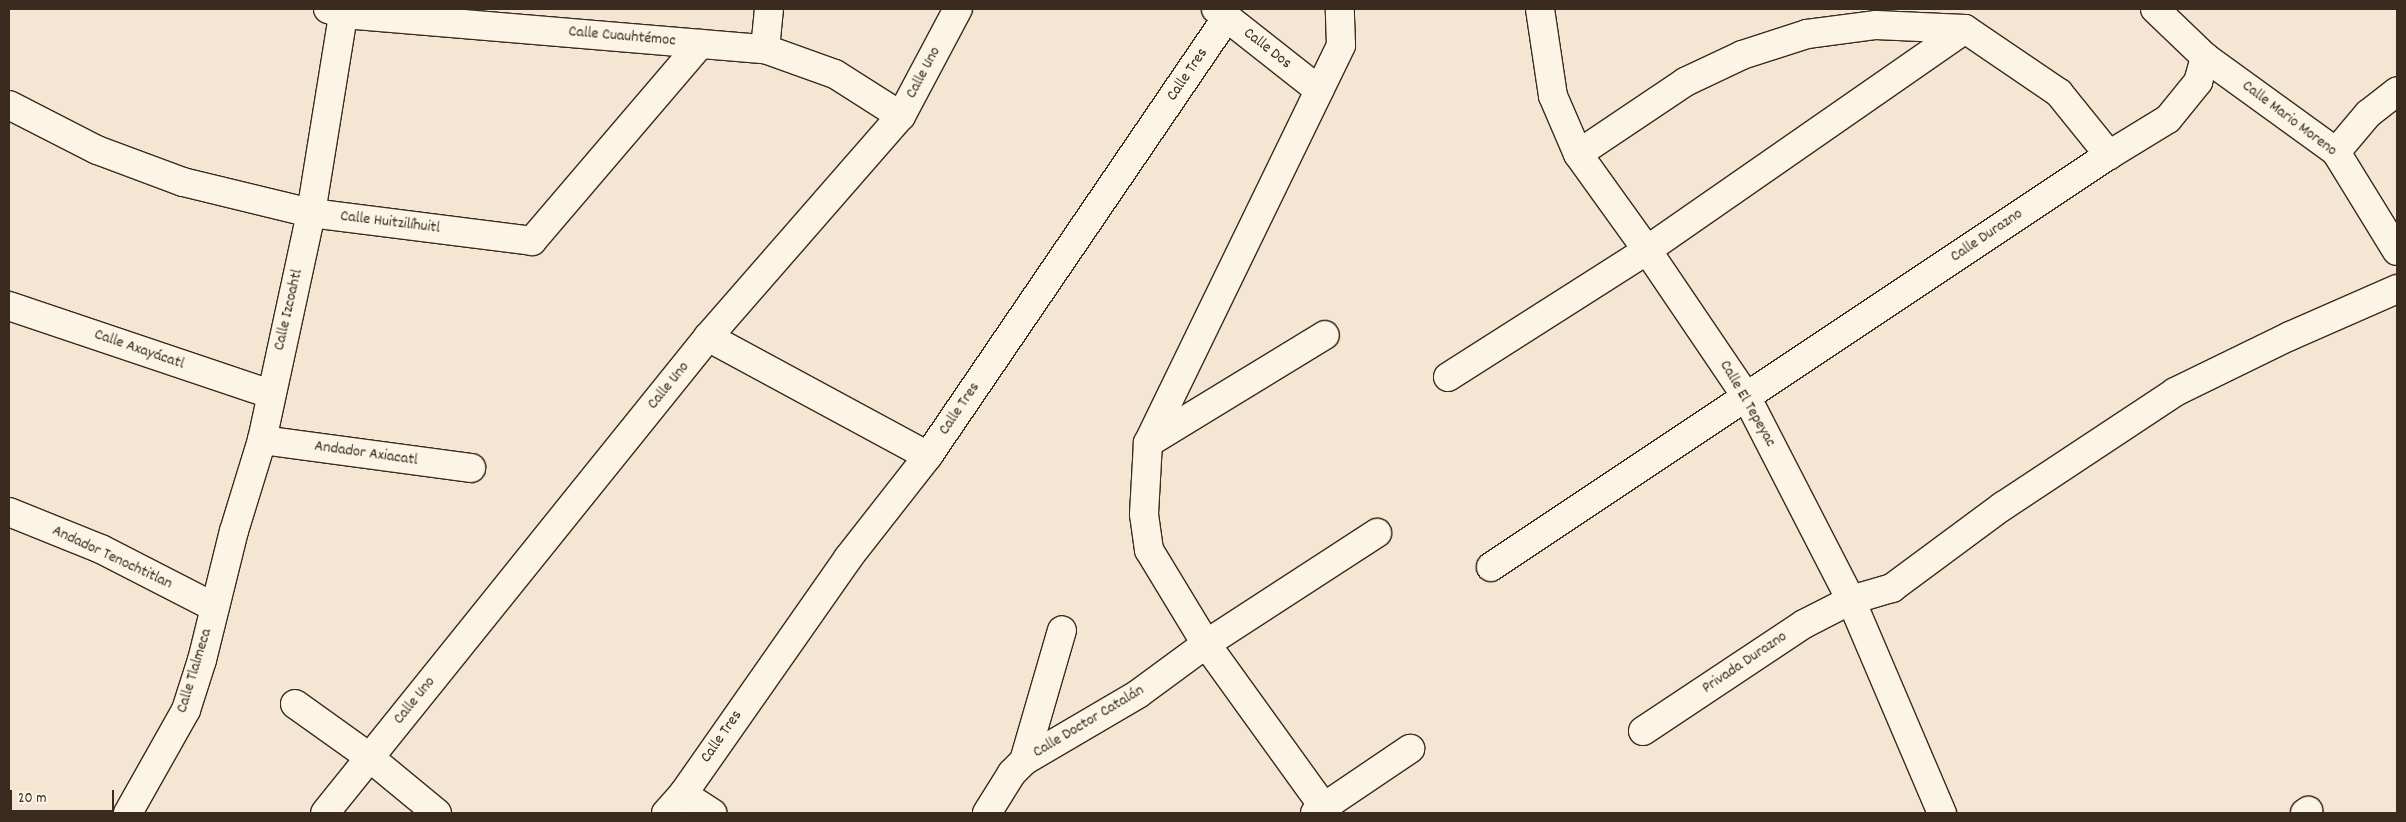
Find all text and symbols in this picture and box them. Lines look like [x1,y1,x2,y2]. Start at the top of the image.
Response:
street label: Calle Cuauhtémoc [568,23,676,51]
street label: Calle Dos [1239,24,1295,74]
street label: Calle Uno [902,44,946,102]
street label: Calle Tres [1163,45,1213,105]
street label: Calle Mario Moreno [2238,77,2340,161]
street label: Calle Durazno [1947,205,2027,267]
street label: Calle Huitzilíhuitl [339,207,441,239]
street label: Calle Izcoahtl [270,267,308,353]
street label: Calle Axayácatl [91,326,187,374]
street label: Calle El Tepeyac [1715,357,1779,451]
street label: Calle Uno [644,358,694,414]
street label: Calle Tres [935,379,985,439]
street label: Andador Axiacatl [313,437,419,471]
street label: Andador Tenochtitlan [49,522,175,594]
street label: Calle Tlalmeca [173,626,217,716]
street label: Privada Durazno [1699,628,1791,698]
street label: Calle Uno [390,673,440,729]
street label: Calle Doctor Catalán [1030,681,1148,763]
street label: Calle Tres [697,707,747,767]
scale bar [12,780,116,812]
text: 20 m [18,788,46,810]

